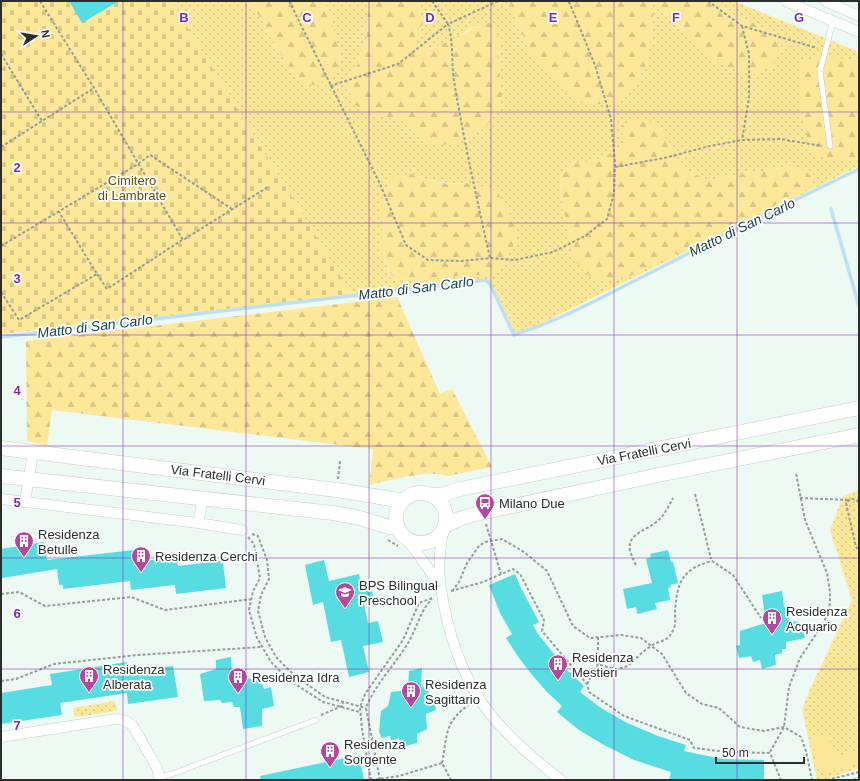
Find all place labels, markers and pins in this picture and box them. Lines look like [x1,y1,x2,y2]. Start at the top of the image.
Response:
bus stop icon: Milano Due [474,492,496,520]
place label: Milano Due [499,496,565,511]
place label: Residenza Betulle [38,527,100,557]
building icon: Residenza Betulle [13,530,35,558]
building icon: Residenza Cerchi [130,545,152,573]
place label: Residenza Cerchi [155,549,258,564]
place label: BPS Bilingual Preschool [359,578,438,608]
school or university icon: BPS Bilingual Preschool [334,581,356,609]
place label: Residenza Acquario [786,604,848,634]
building icon: Residenza Acquario [761,607,783,635]
place label: Residenza Mestieri [572,650,634,680]
building icon: Residenza Mestieri [547,653,569,681]
place label: Residenza Alberata [103,662,165,692]
building icon: Residenza Alberata [78,665,100,693]
building icon: Residenza Idra [227,666,249,694]
place label: Residenza Idra [252,670,340,685]
place label: Residenza Sagittario [425,677,487,707]
building icon: Residenza Sagittario [400,680,422,708]
place label: Residenza Sorgente [344,737,406,767]
building icon: Residenza Sorgente [319,740,341,768]

